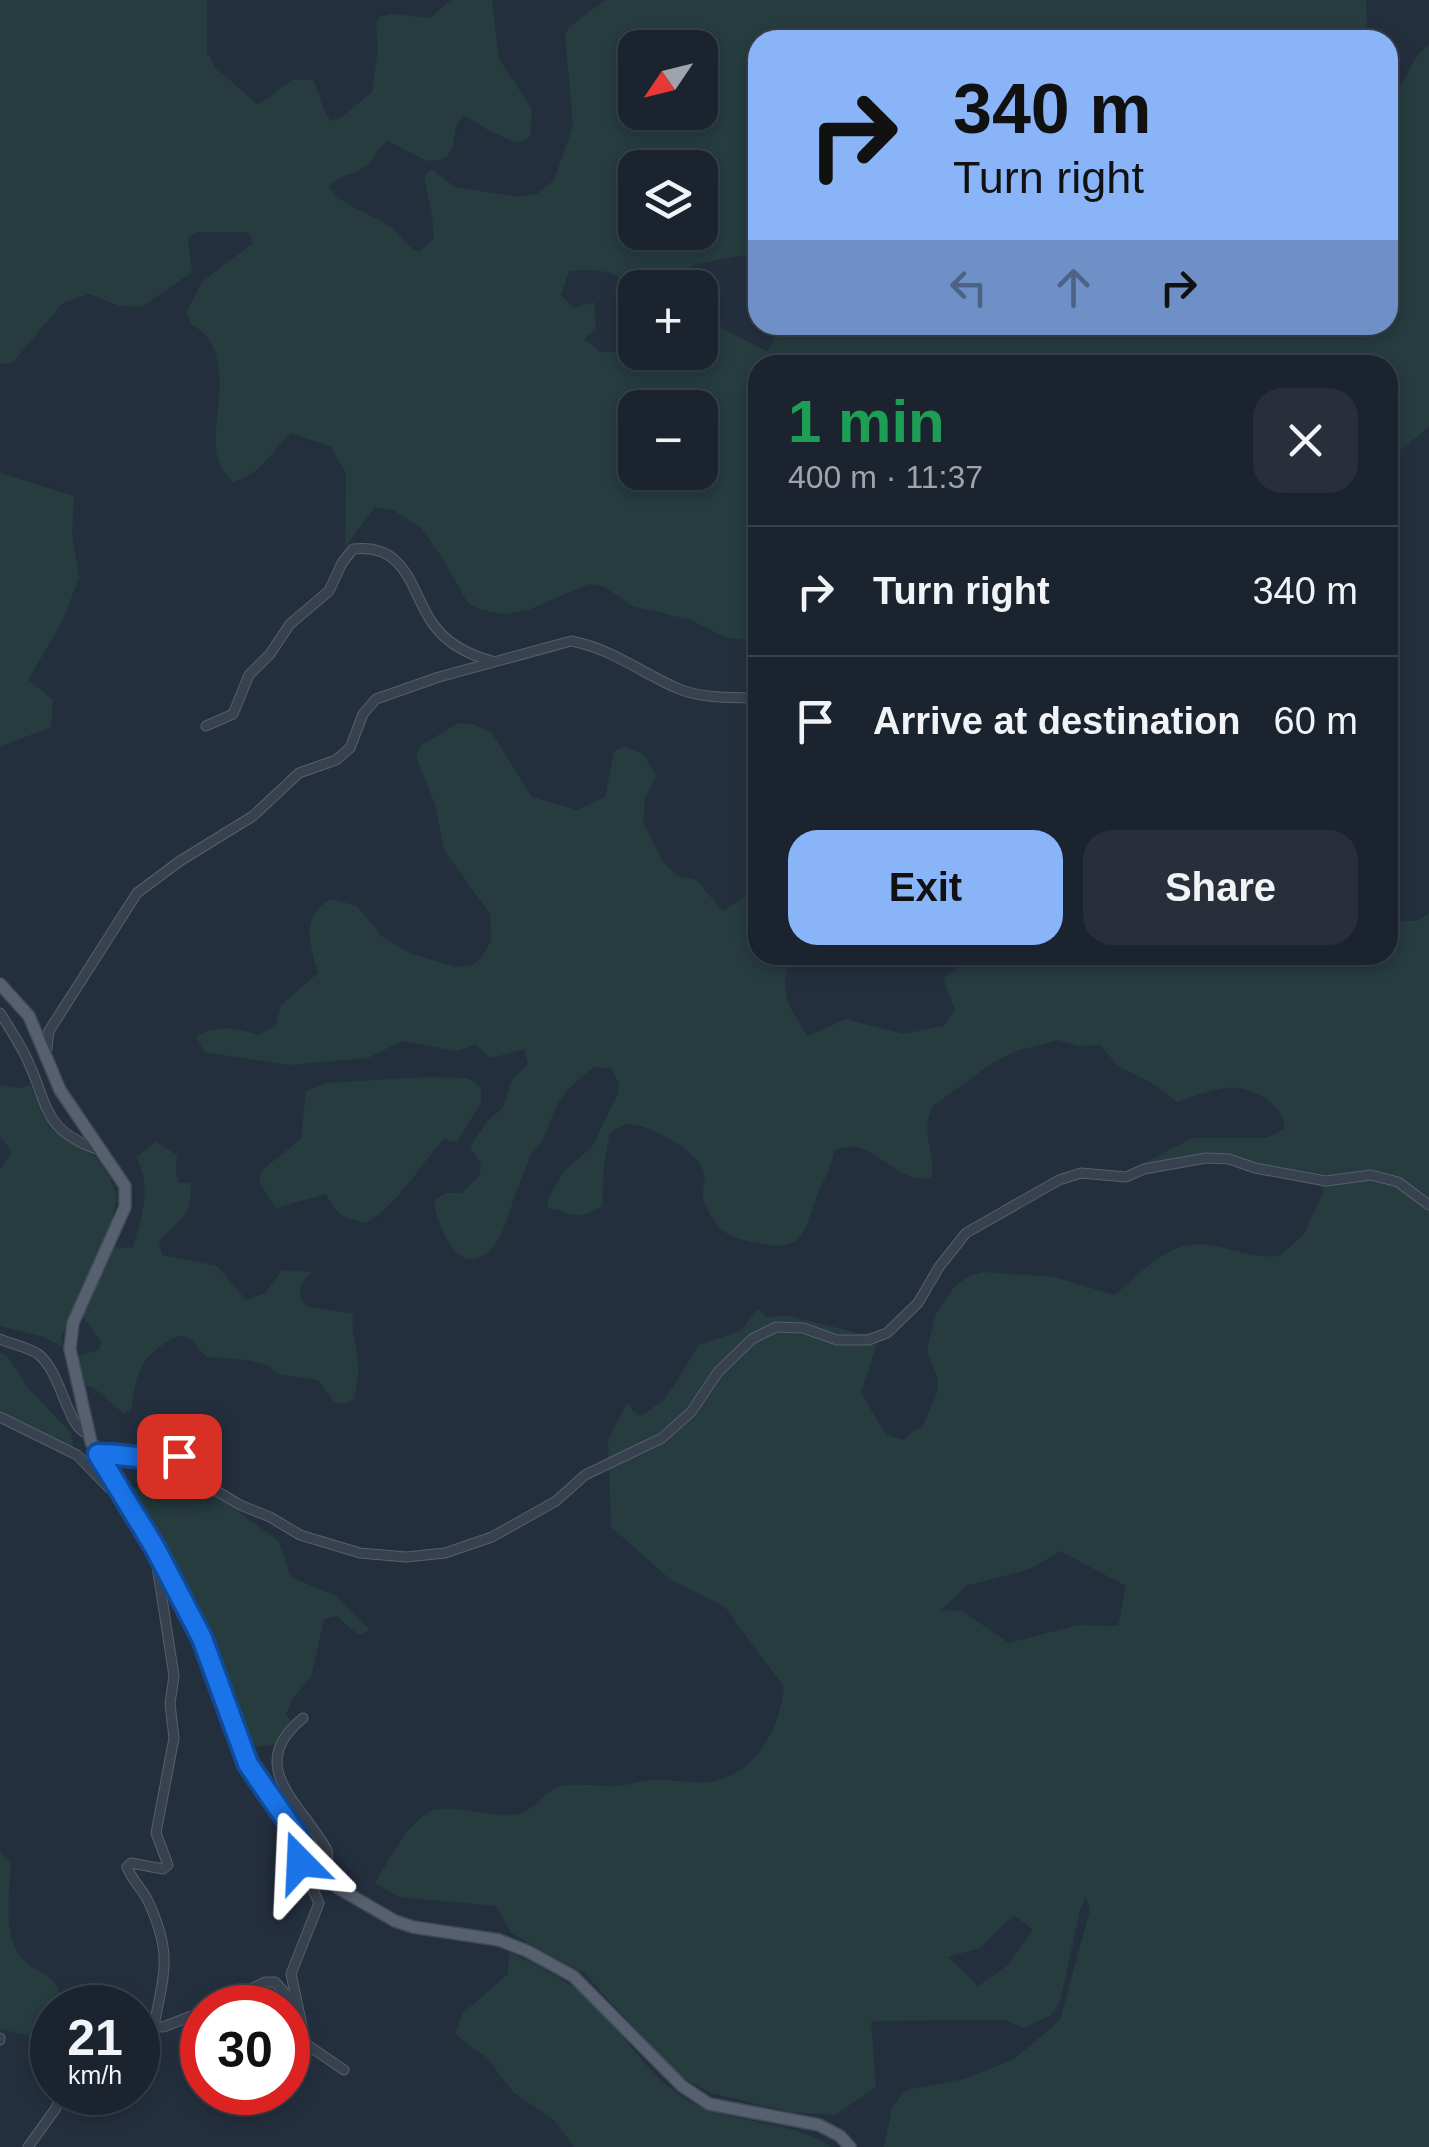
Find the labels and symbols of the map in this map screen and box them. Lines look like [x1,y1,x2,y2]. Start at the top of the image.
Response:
north arrow [618,30,718,130]
pin [137,1414,222,1499]
position arrow [248,1810,352,1914]
speed limit sign: 30 [180,1985,310,2115]

